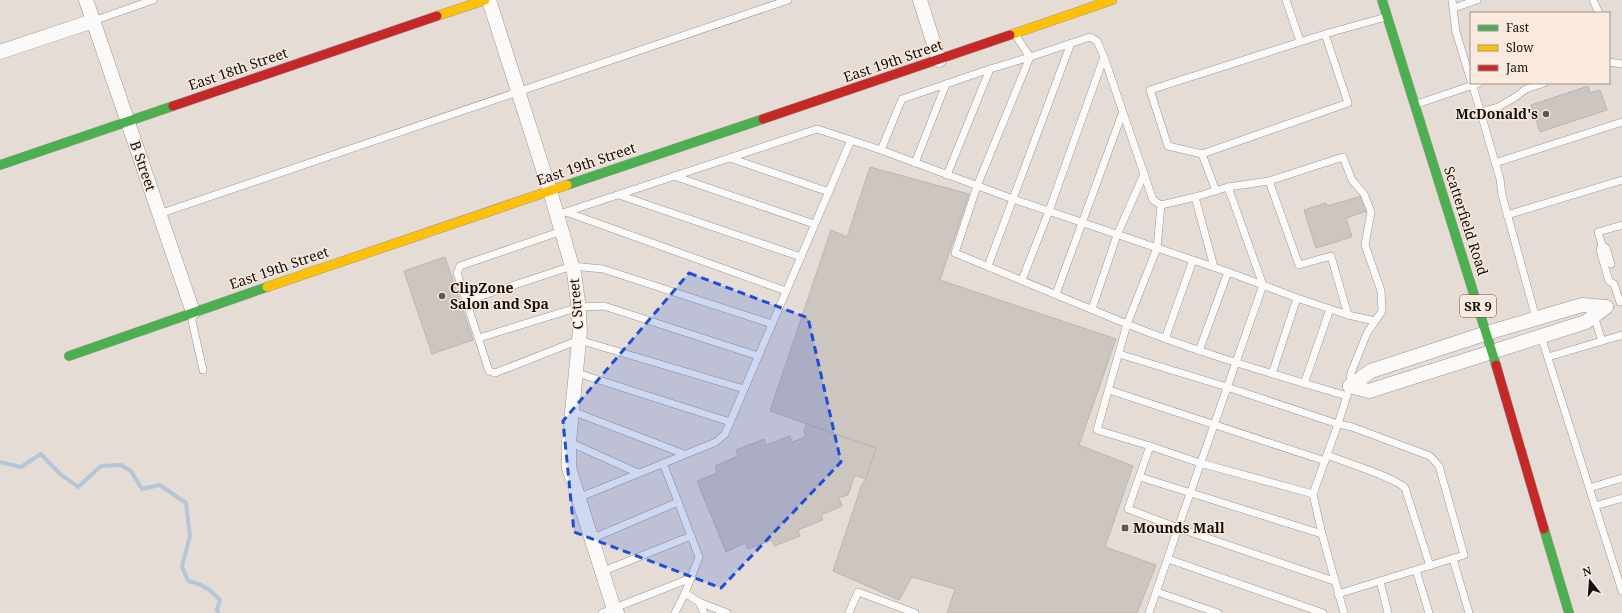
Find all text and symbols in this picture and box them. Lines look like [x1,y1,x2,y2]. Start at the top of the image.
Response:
legend [1470,12,1610,84]
text: Fast [1506,19,1529,36]
street label: East 19th Street [841,35,945,86]
text: Slow [1506,39,1534,56]
street label: East 18th Street [186,43,290,94]
text: Jam [1505,59,1528,76]
place label: McDonald's [1455,104,1538,123]
marker: McDonald's [1541,109,1551,119]
street label: B Street [126,138,161,194]
street label: East 19th Street [534,138,638,189]
street label: Scatterfield Road [1440,164,1493,278]
street label: East 19th Street [227,242,331,293]
place label: ClipZone Salon and Spa [450,278,549,313]
street label: C Street [564,278,587,330]
marker: ClipZone Salon and Spa [437,291,447,301]
road number: SR 9 [1460,295,1496,317]
place label: Mounds Mall [1133,518,1225,537]
marker: Mounds Mall [1120,523,1130,533]
north arrow [1570,561,1610,601]
text: N [1581,562,1594,579]

